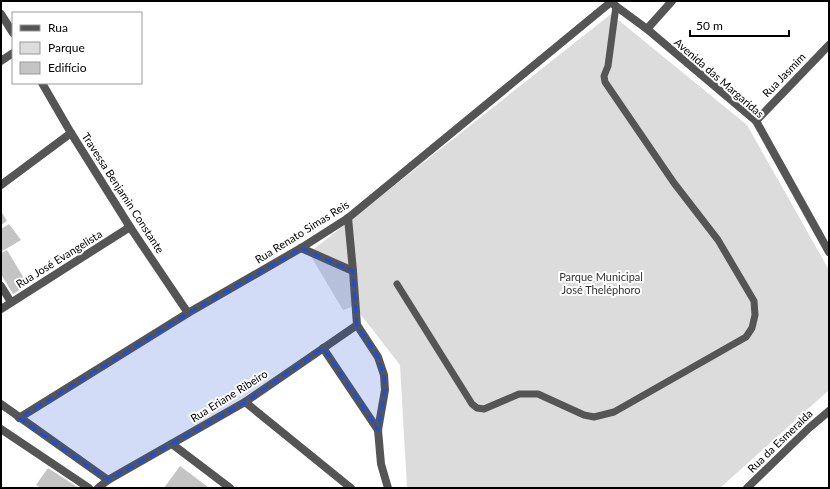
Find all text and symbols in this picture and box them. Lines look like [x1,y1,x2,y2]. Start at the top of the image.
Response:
legend [12,12,142,84]
scale bar [690,12,789,38]
text: 50 m [696,18,723,33]
text: Rua [48,20,68,35]
street label: Avenida das Margaridas [672,35,767,120]
text: Parque [48,40,85,55]
street label: Rua Jasmim [759,50,808,99]
text: Edifício [48,60,87,75]
street label: Travessa Benjamin Constante [80,130,167,256]
street label: Rua Renato Simas Reis [252,197,351,266]
street label: Rua José Evangelista [13,227,104,290]
park label: Parque Municipal José Theléphoro [559,270,643,296]
street label: Rua Eriane Ribeiro [188,367,270,424]
street label: Rua da Esmeralda [745,406,815,475]

